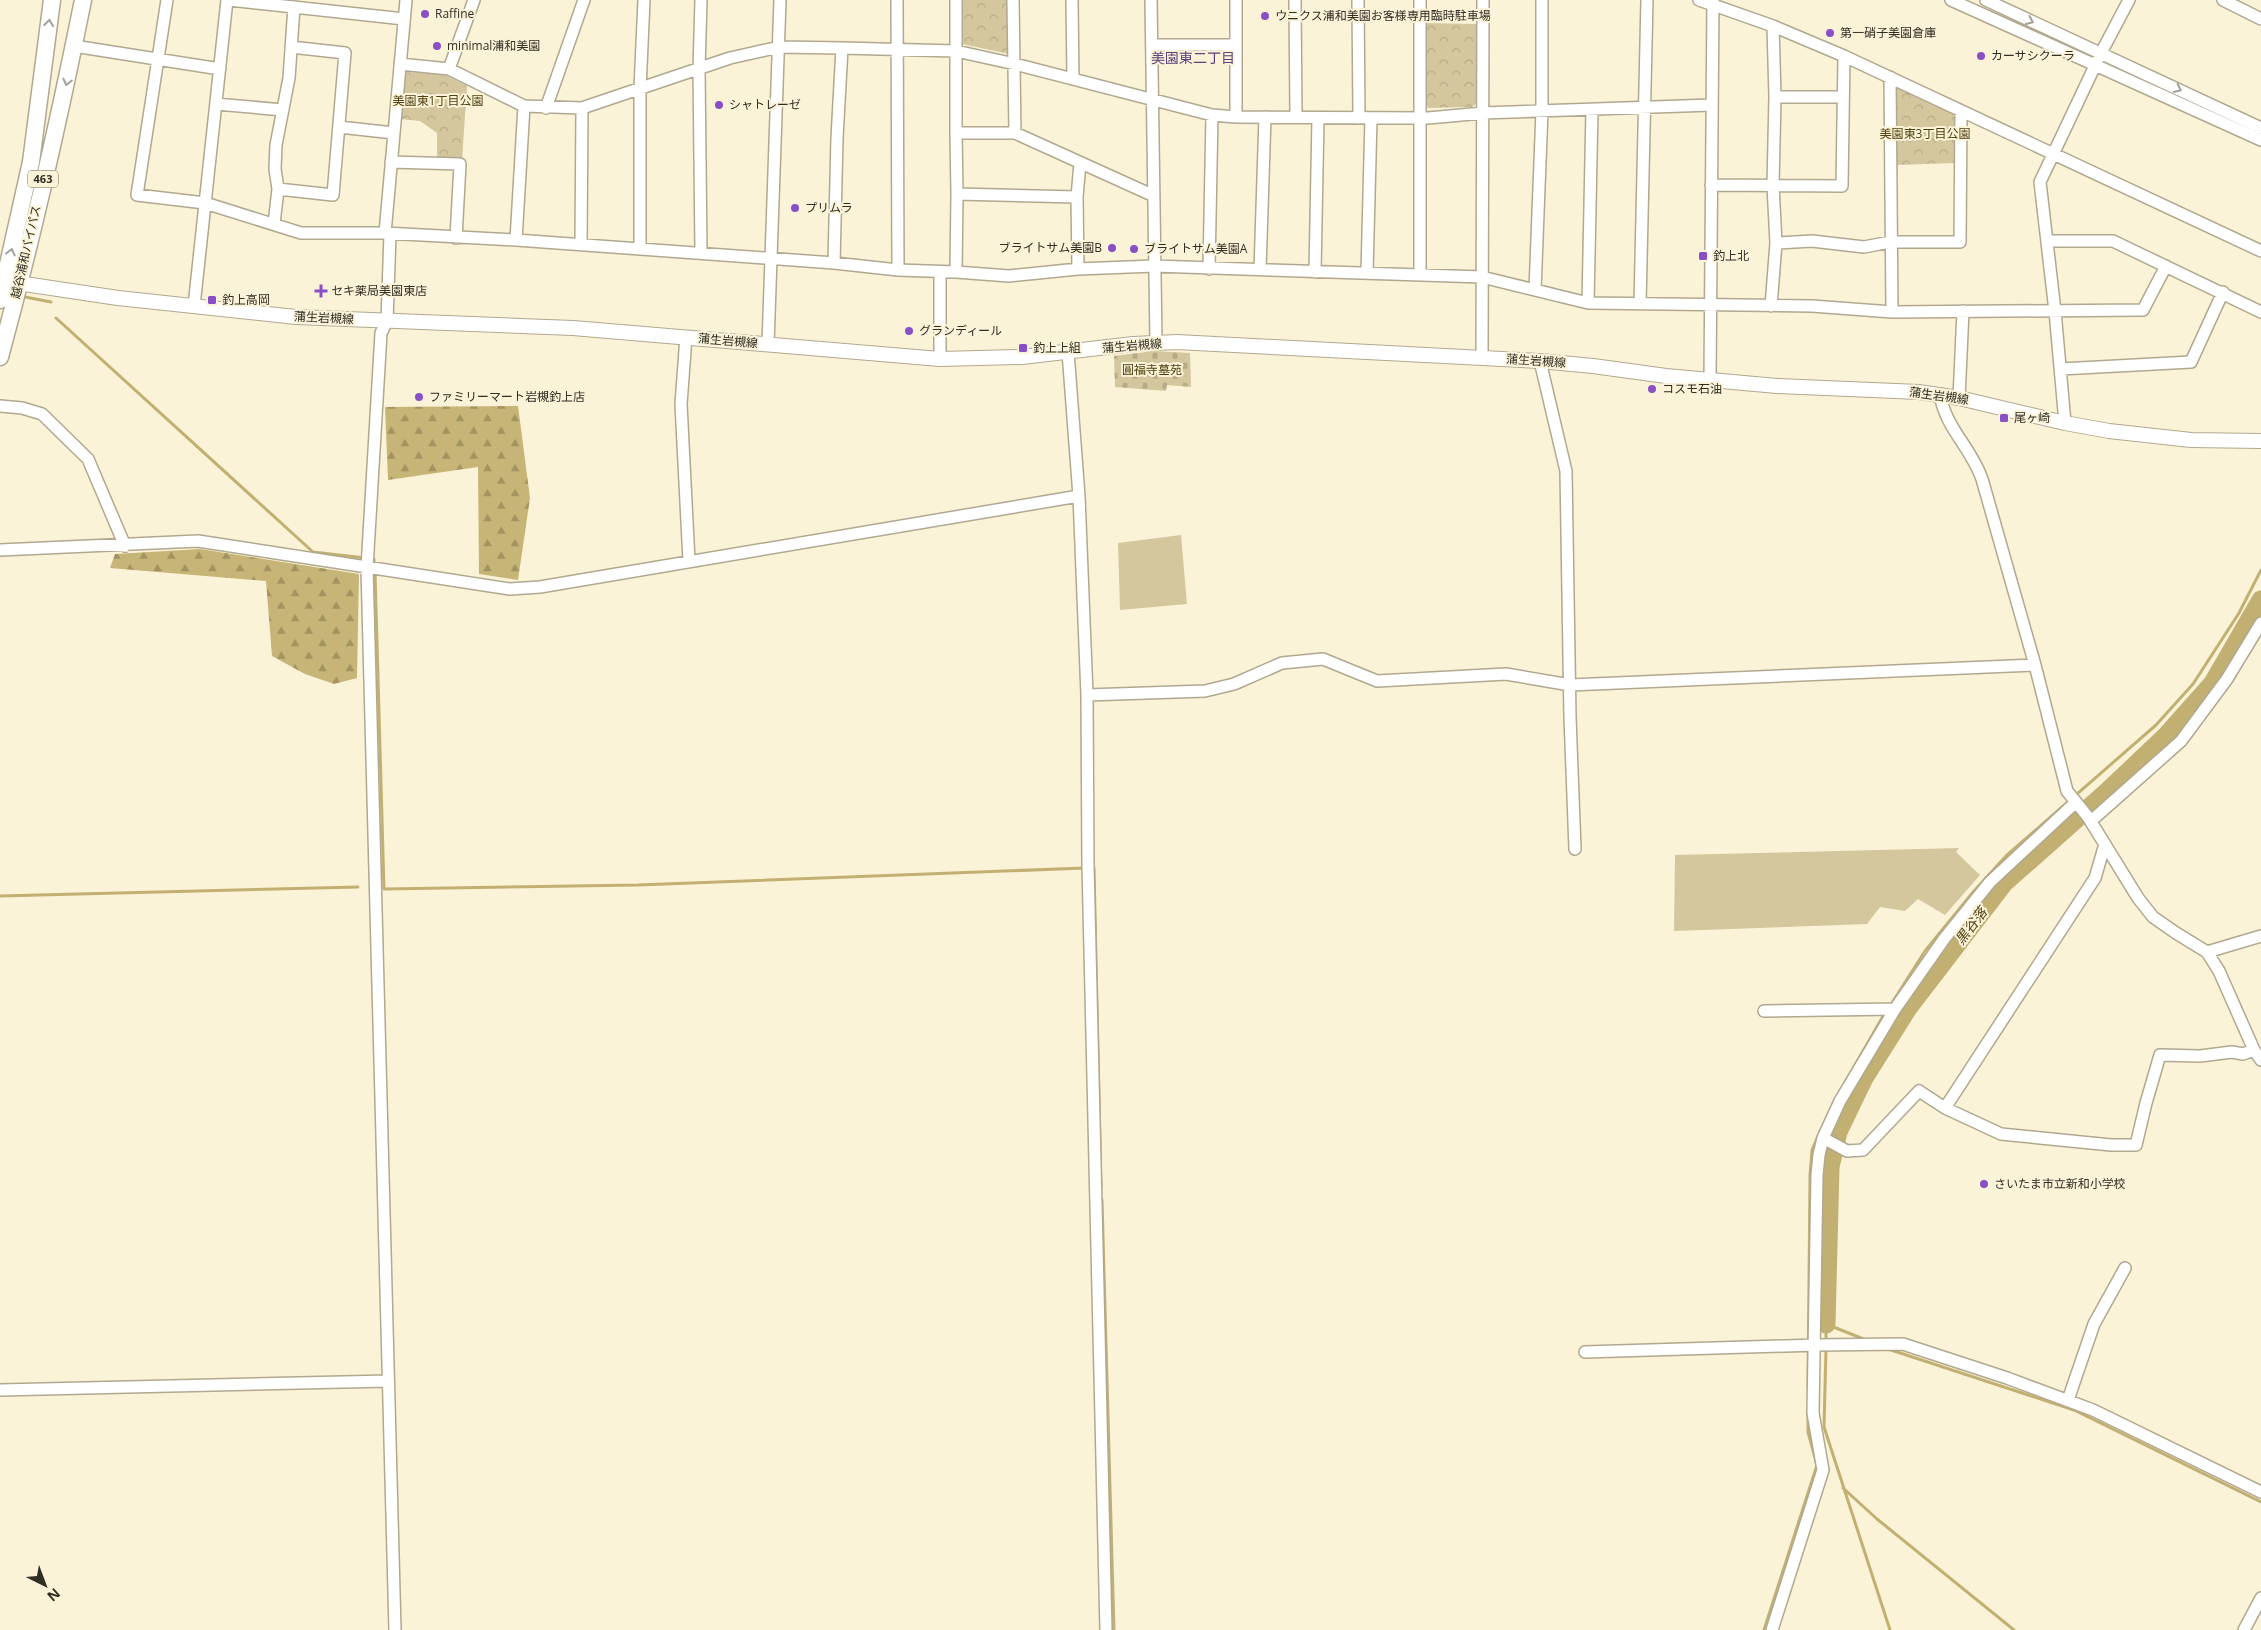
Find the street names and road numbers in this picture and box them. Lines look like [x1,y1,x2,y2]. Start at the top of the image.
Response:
road number: 463 [28,170,58,188]
street label: 越谷浦和バイパス [6,203,45,300]
street label: 蒲生岩槻線 [294,307,354,328]
street label: 蒲生岩槻線 [697,329,759,352]
street label: 蒲生岩槻線 [1101,334,1163,357]
street label: 蒲生岩槻線 [1506,350,1567,371]
street label: 蒲生岩槻線 [1908,383,1970,408]

